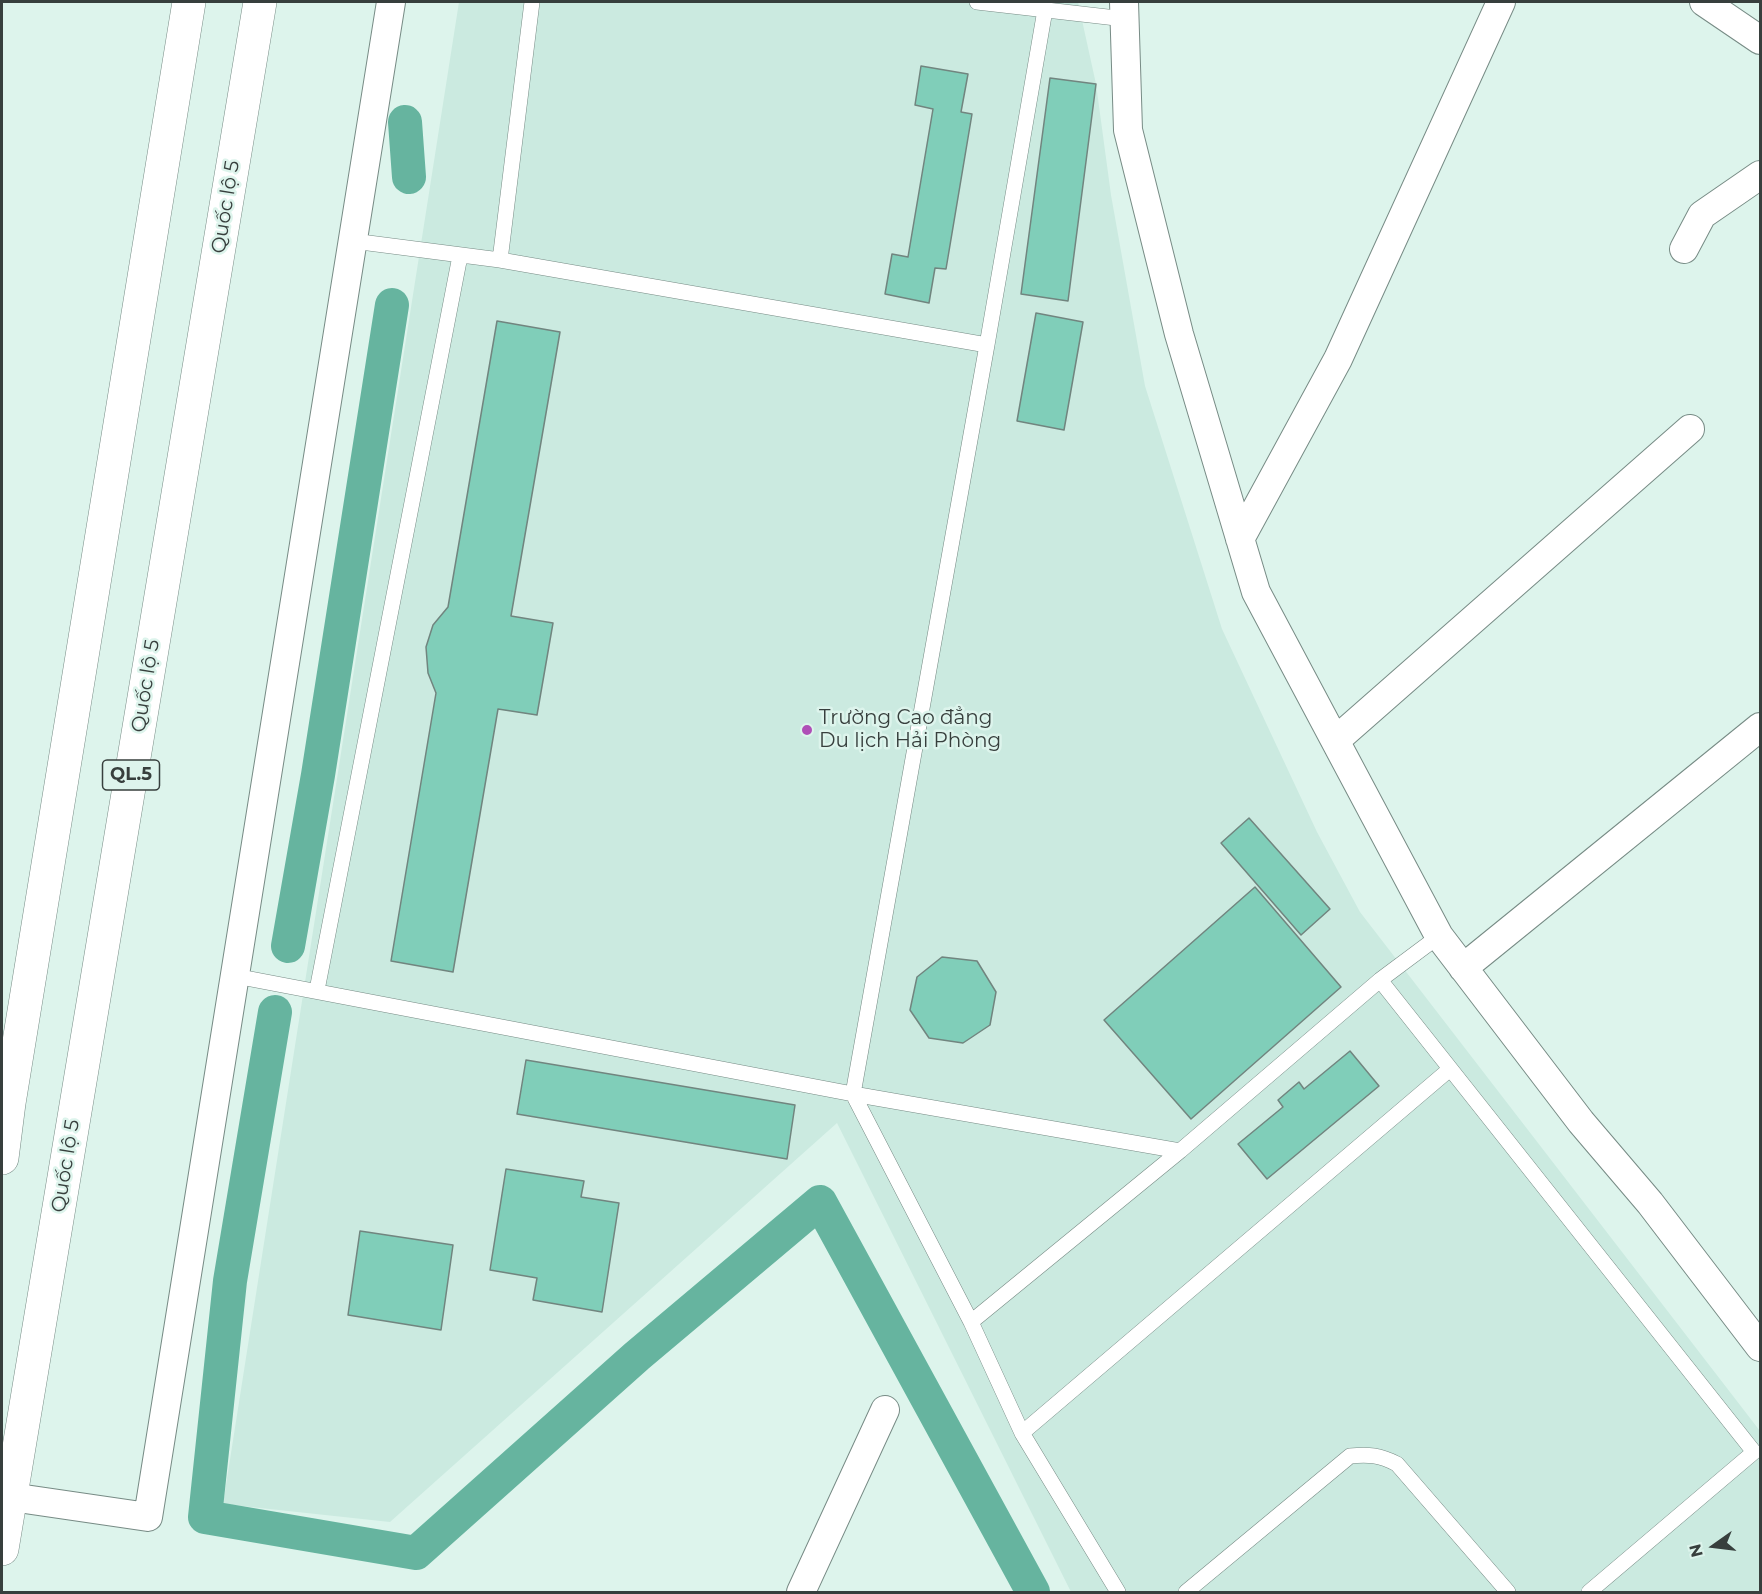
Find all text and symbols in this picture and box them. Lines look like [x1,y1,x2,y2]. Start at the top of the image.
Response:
street label: Quốc lộ 5 [207,159,245,255]
street label: Quốc lộ 5 [127,638,165,734]
place label: Trường Cao đẳng Du lịch Hải Phòng [819,706,1001,753]
marker: Trường Cao đẳng Du lịch Hải Phòng [800,723,814,737]
road number: QL.5 [102,760,160,790]
street label: Quốc lộ 5 [47,1118,85,1214]
north arrow [1684,1516,1744,1576]
text: N [1685,1542,1707,1559]

